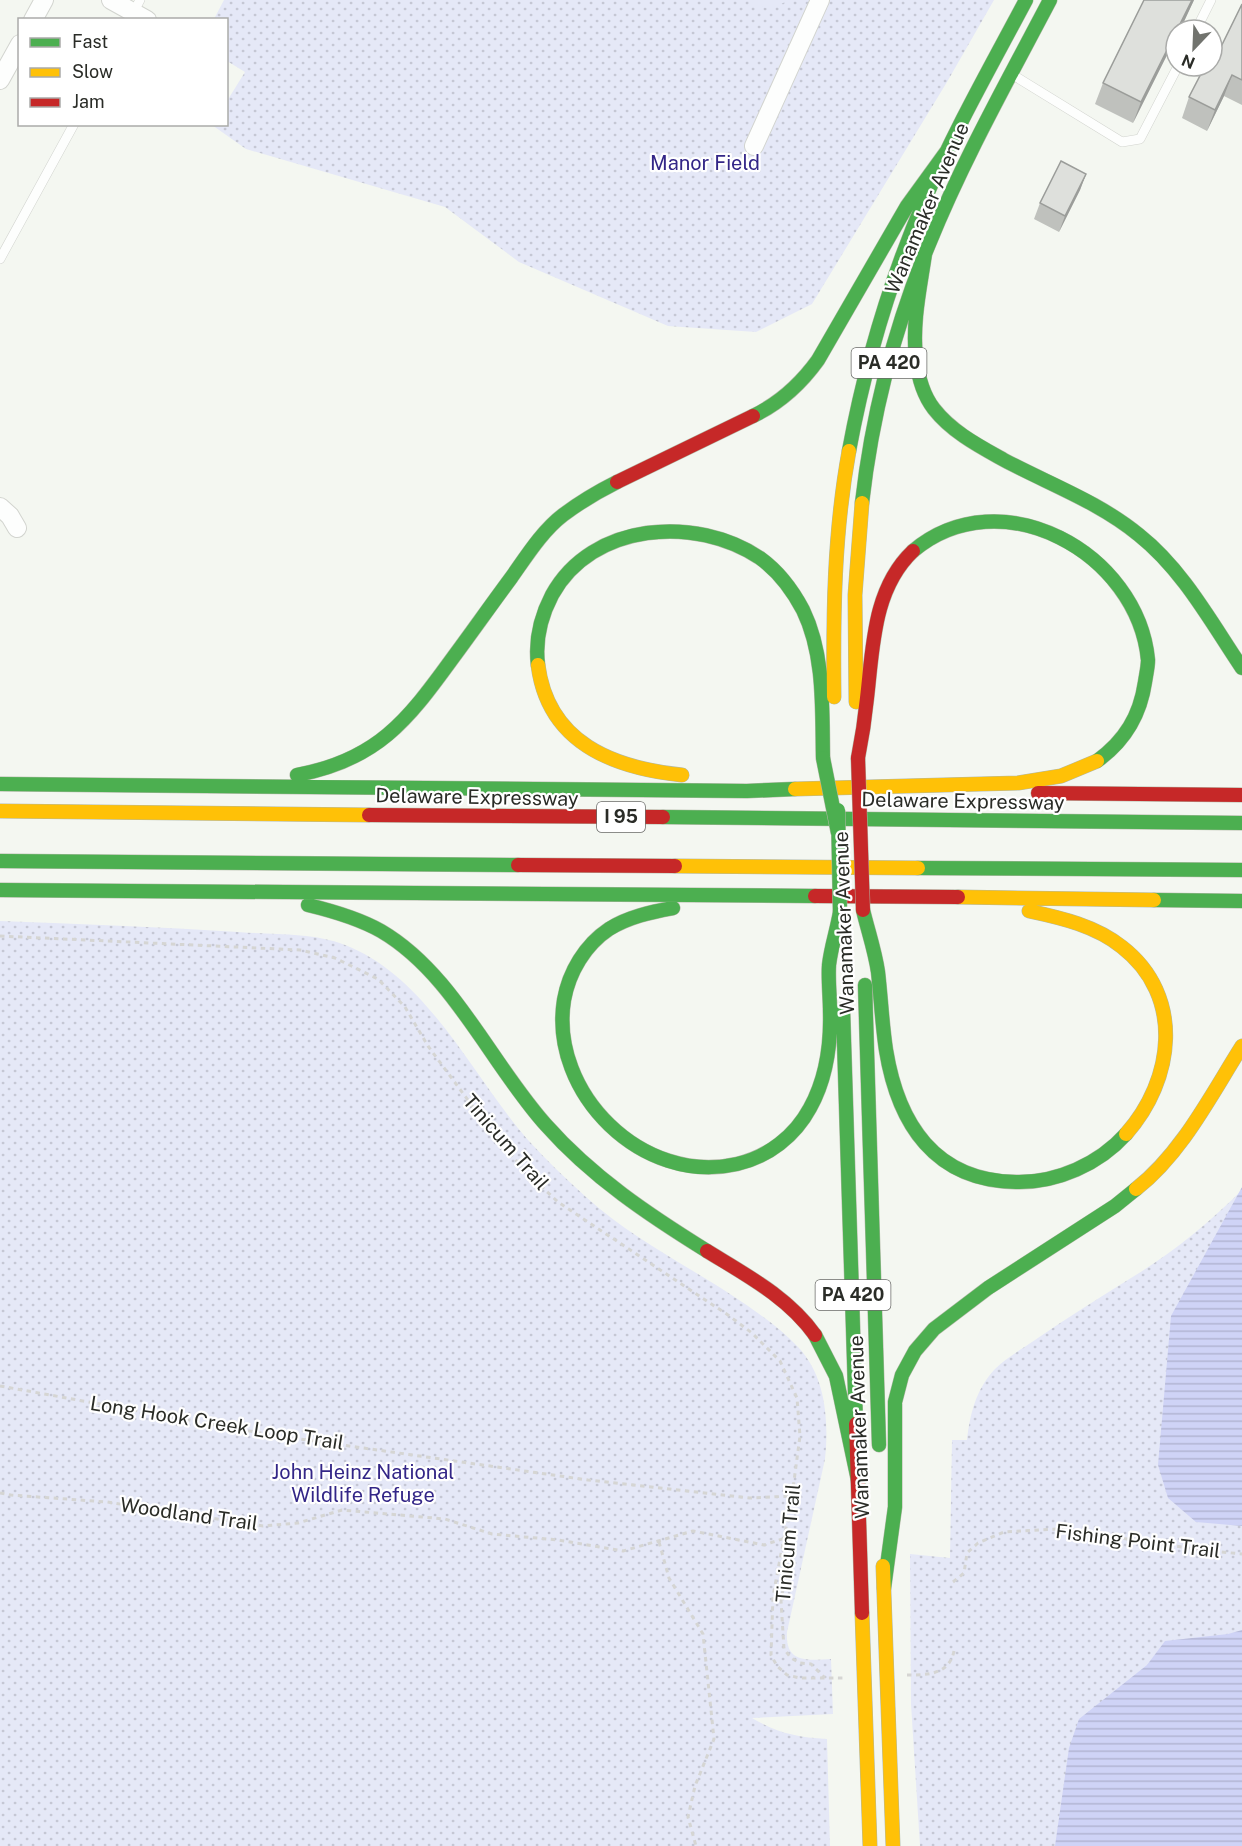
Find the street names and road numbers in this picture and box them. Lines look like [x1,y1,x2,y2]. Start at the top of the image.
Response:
street label: Wanamaker Avenue [880,119,974,297]
road number: PA 420 [852,348,926,378]
street label: Delaware Expressway [375,783,579,811]
street label: Delaware Expressway [861,787,1065,815]
road number: I 95 [597,802,645,832]
street label: Wanamaker Avenue [829,831,859,1015]
street label: Tinicum Trail [458,1089,554,1195]
road number: PA 420 [816,1280,890,1310]
street label: Wanamaker Avenue [844,1335,874,1519]
street label: Long Hook Creek Loop Trail [88,1391,346,1455]
street label: Tinicum Trail [771,1483,805,1603]
street label: Woodland Trail [118,1492,260,1536]
street label: Fishing Point Trail [1054,1519,1222,1563]

